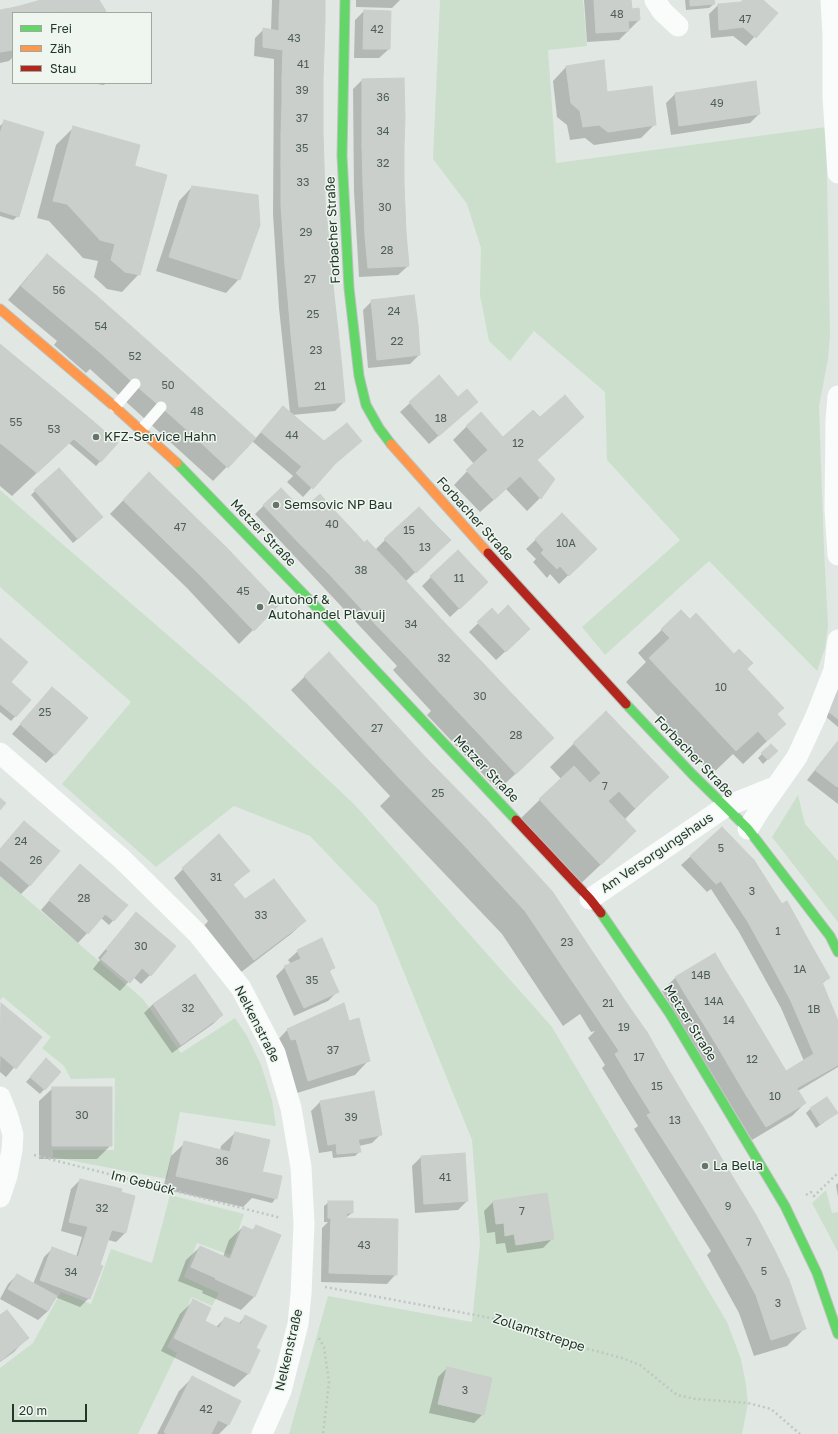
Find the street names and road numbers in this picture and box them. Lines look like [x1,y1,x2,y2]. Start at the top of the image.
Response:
street label: Forbacher Straße [322,176,344,284]
street label: Forbacher Straße [433,474,517,564]
street label: Metzer Straße [227,496,299,570]
street label: Forbacher Straße [651,713,737,801]
street label: Metzer Straße [450,732,522,806]
street label: Am Versorgungshaus [598,809,716,897]
street label: Metzer Straße [660,982,720,1064]
street label: Nelkenstraße [231,983,283,1065]
street label: Im Gebück [109,1167,177,1199]
street label: Nelkenstraße [272,1307,306,1393]
street label: Zollamtstreppe [491,1311,587,1355]

